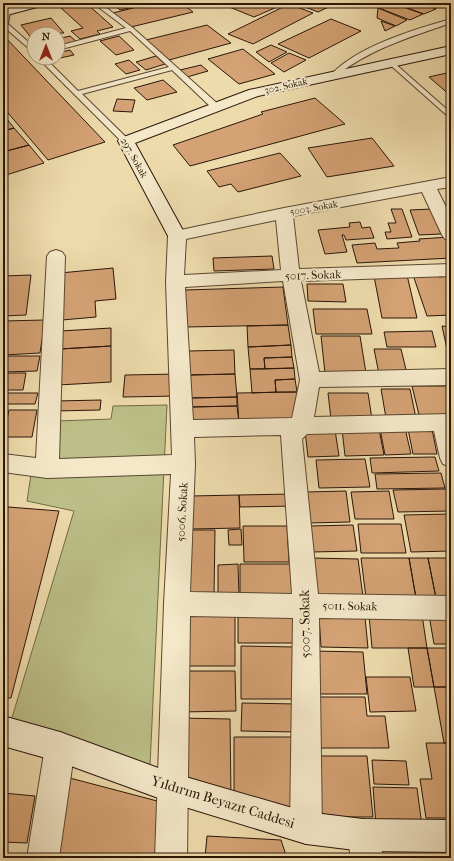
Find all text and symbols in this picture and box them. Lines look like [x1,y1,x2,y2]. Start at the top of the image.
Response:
north arrow [26,26,66,66]
text: N [42,30,51,43]
street label: 302. Sokak [263,75,310,97]
street label: 297. Sokak [118,136,151,181]
street label: 5003. Sokak [289,198,340,218]
street label: 5017. Sokak [285,267,342,283]
street label: 5006. Sokak [173,481,191,542]
street label: 5007. Sokak [296,589,314,659]
street label: 5011. Sokak [322,599,379,613]
street label: Yıldırım Beyazıt Caddesi [148,772,297,832]

